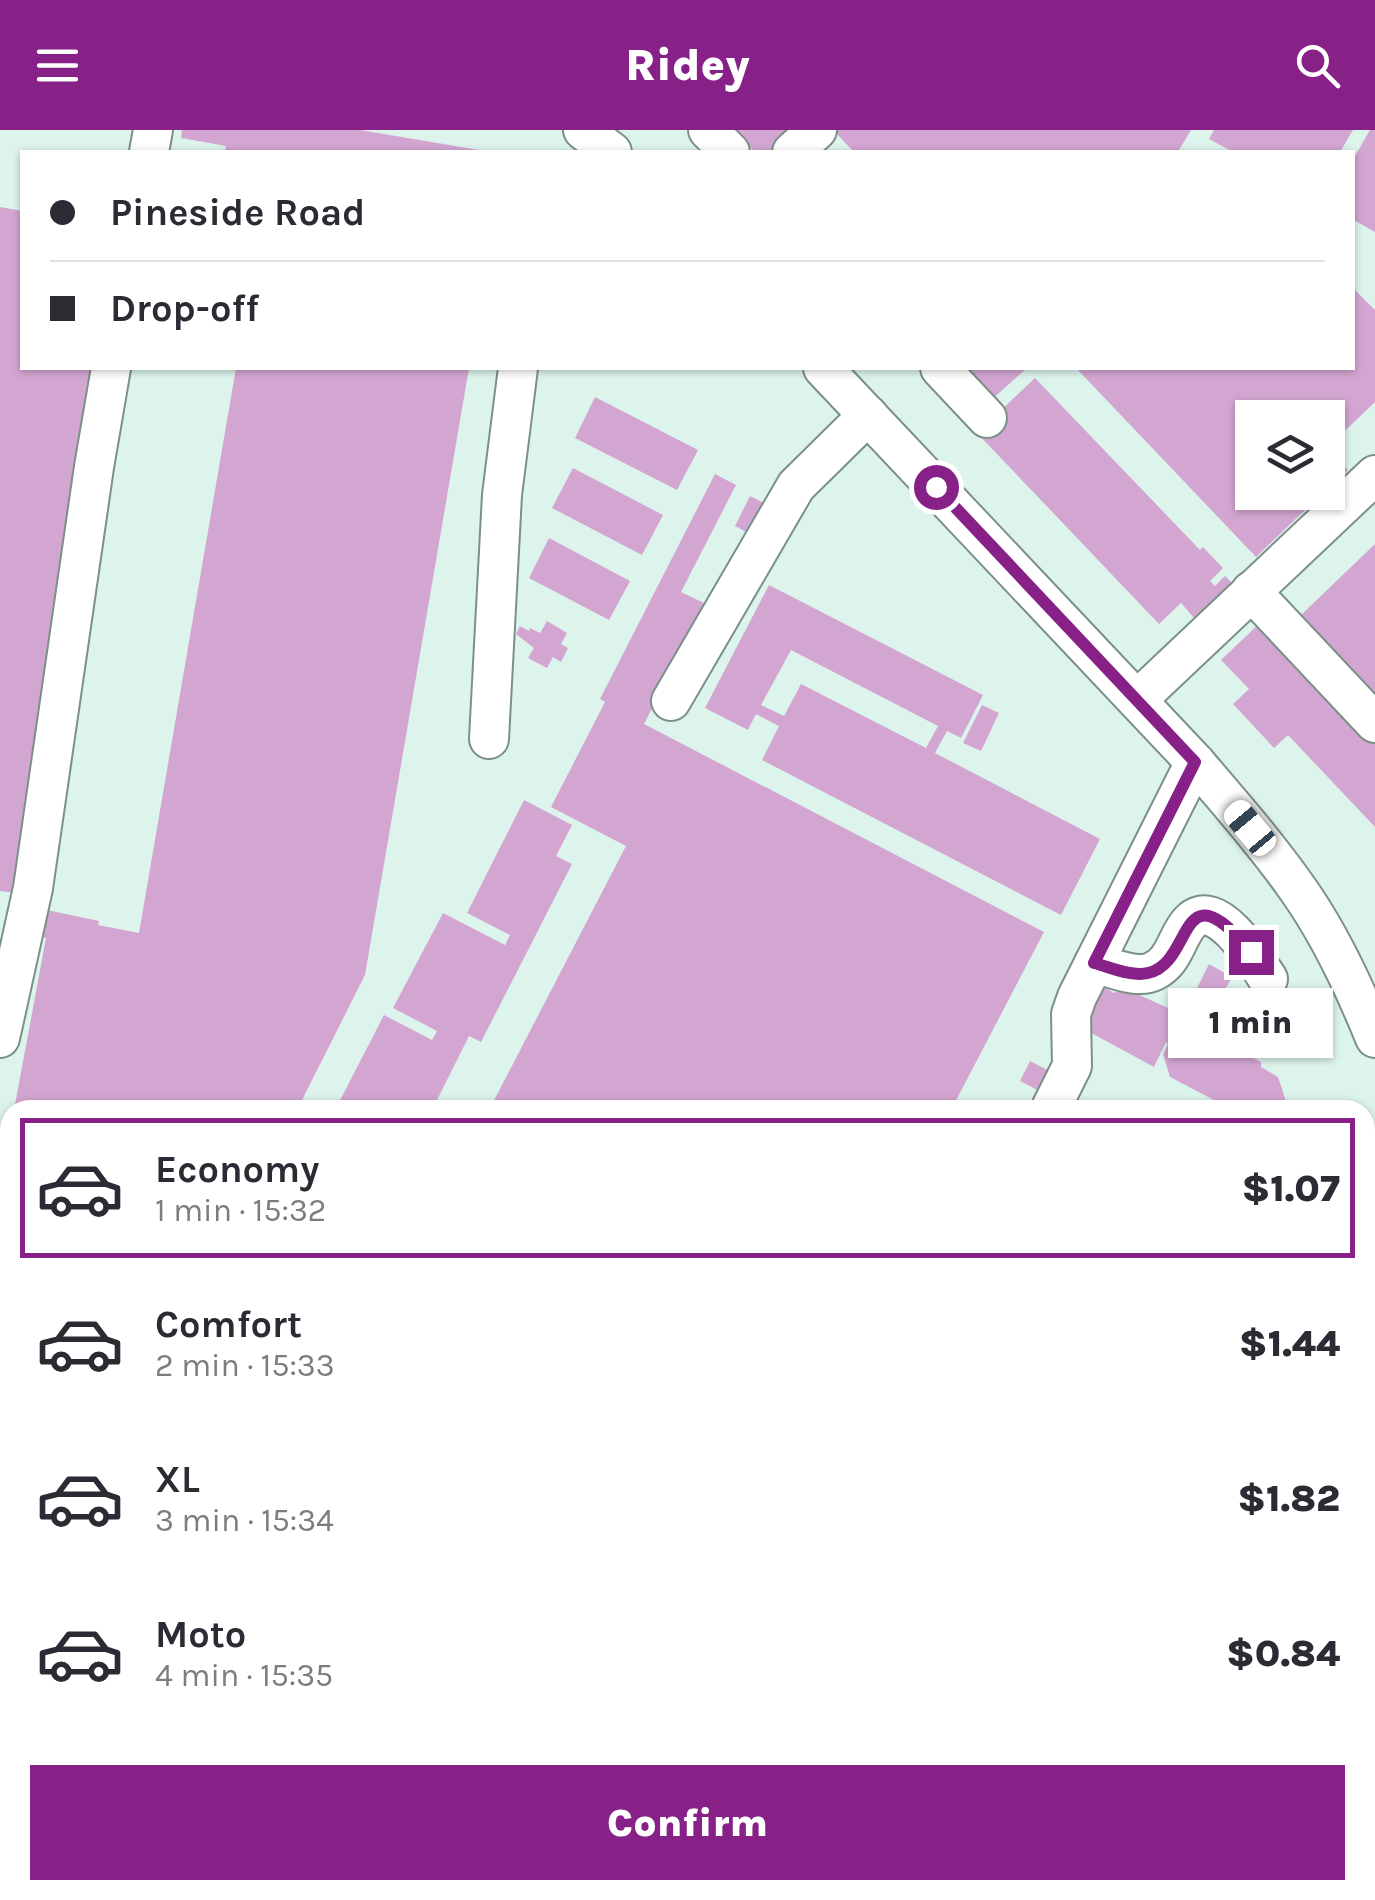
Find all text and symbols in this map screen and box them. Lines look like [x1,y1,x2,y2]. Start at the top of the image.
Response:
icon: menu [30,38,85,93]
icon: search [1290,38,1345,93]
text: Ridey [625,39,750,91]
text: Pineside Road [110,190,365,235]
text: Drop-off [110,286,259,331]
map controls [1235,400,1345,510]
button: layers [1235,400,1345,510]
route start [914,465,959,510]
car [1219,795,1281,861]
route end [1229,930,1274,975]
callout: 1 min [1168,987,1334,1057]
text: 1 min [1209,1004,1292,1041]
icon: car [35,1143,125,1233]
text: Economy [155,1147,319,1192]
text: $1.07 [1242,1166,1340,1211]
text: 1 min · 15:32 [155,1192,326,1229]
icon: car [35,1298,125,1388]
text: Comfort [155,1302,302,1347]
text: $1.44 [1239,1321,1340,1366]
text: 2 min · 15:33 [155,1347,335,1384]
icon: car [35,1453,125,1543]
text: XL [155,1457,200,1502]
text: $1.82 [1237,1476,1340,1521]
text: 3 min · 15:34 [155,1502,334,1539]
icon: car [35,1608,125,1698]
text: Moto [155,1612,246,1657]
text: $0.84 [1226,1631,1340,1676]
text: 4 min · 15:35 [155,1657,333,1694]
button: Confirm [30,1765,1345,1880]

